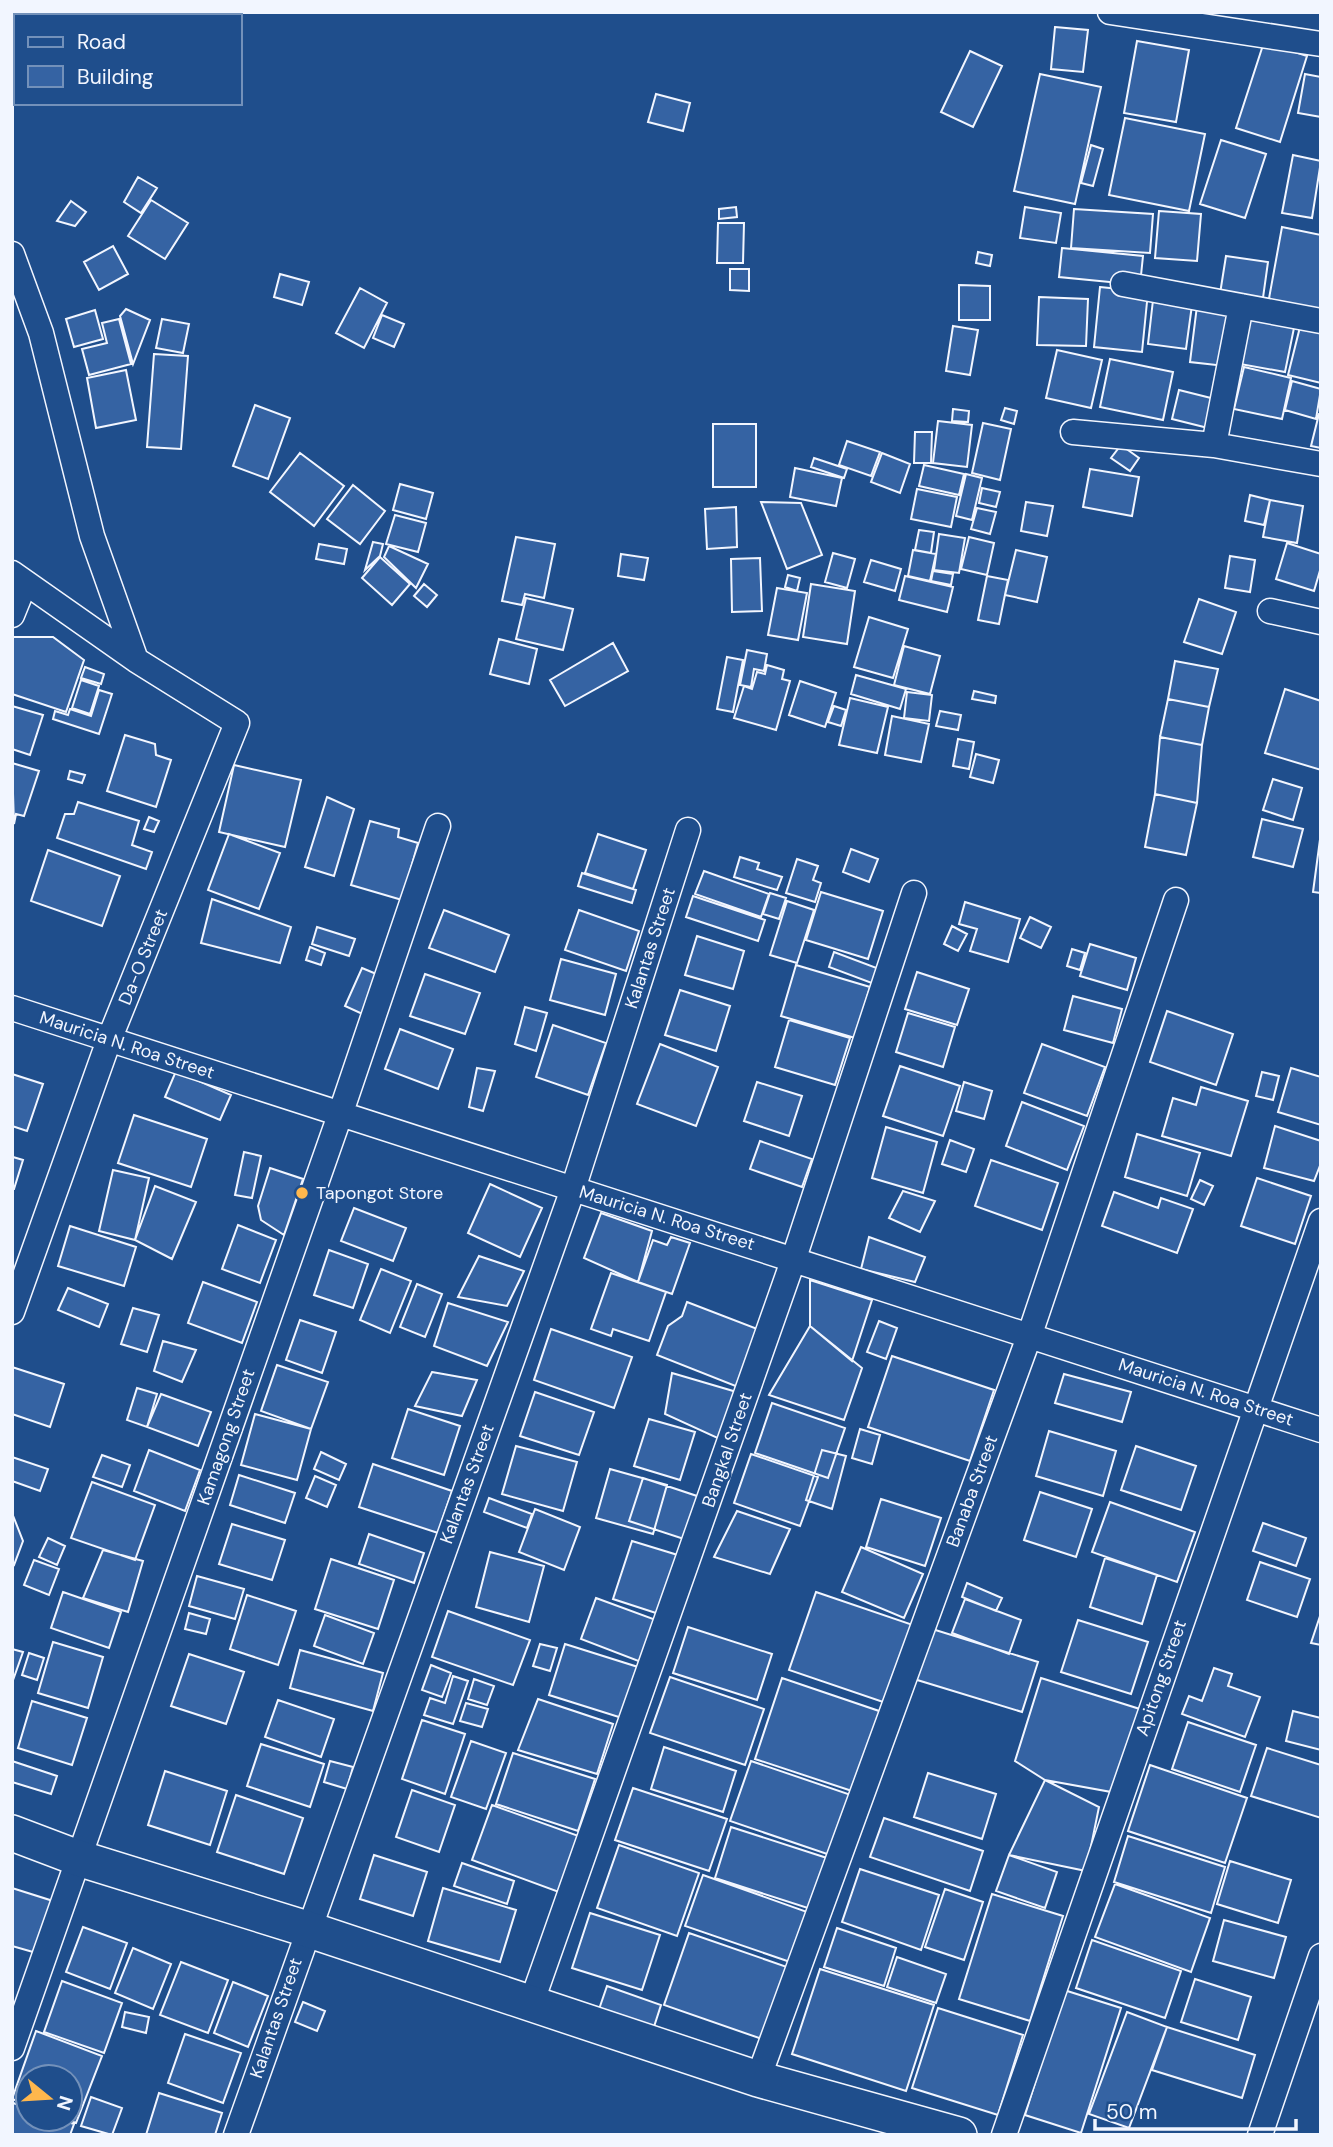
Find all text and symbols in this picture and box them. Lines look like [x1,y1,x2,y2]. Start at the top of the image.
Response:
legend [14,14,242,105]
text: Road [77,28,126,56]
text: Building [77,63,154,91]
street label: Kalantas Street [619,885,681,1011]
street label: Da-O Street [113,905,173,1009]
street label: Mauricia N. Roa Street [36,1005,218,1085]
street label: Mauricia N. Roa Street [576,1180,758,1256]
place label: Tapongot Store [316,1181,443,1205]
marker: Tapongot Store [294,1185,310,1201]
street label: Mauricia N. Roa Street [1115,1352,1297,1432]
street label: Kamagong Street [191,1366,261,1508]
street label: Bangkal Street [696,1390,758,1510]
street label: Kalantas Street [434,1421,500,1547]
street label: Banaba Street [941,1432,1003,1550]
street label: Apitong Street [1130,1617,1192,1739]
street label: Kalantas Street [244,1955,308,2081]
north arrow [14,2063,84,2133]
scale bar [1095,2088,1296,2132]
text: N [51,2093,79,2114]
text: 50 m [1106,2098,1157,2126]

